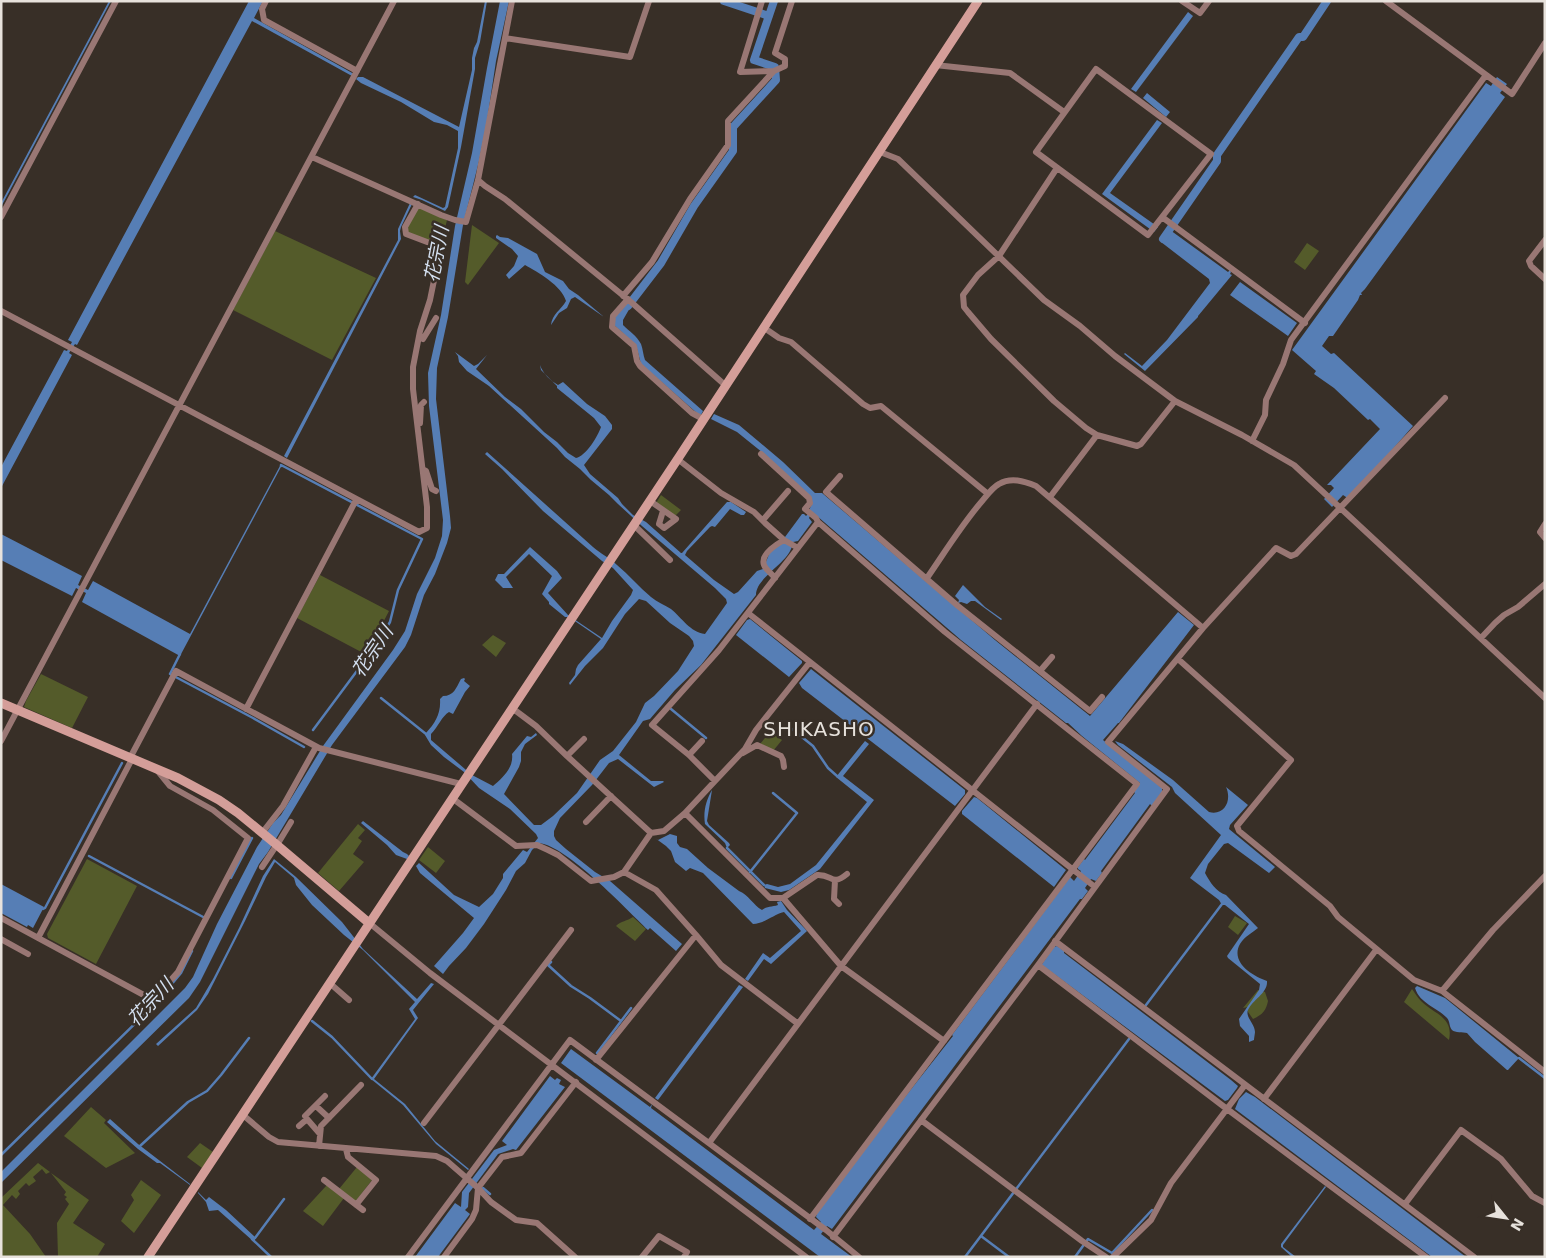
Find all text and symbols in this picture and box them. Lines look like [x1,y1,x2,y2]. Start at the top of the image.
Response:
water label: 花宗川 [420,222,453,284]
water label: 花宗川 [347,620,398,681]
district label: SHIKASHO [763,717,875,741]
water label: 花宗川 [123,972,179,1030]
north arrow [1481,1193,1531,1243]
text: N [1507,1215,1527,1234]

